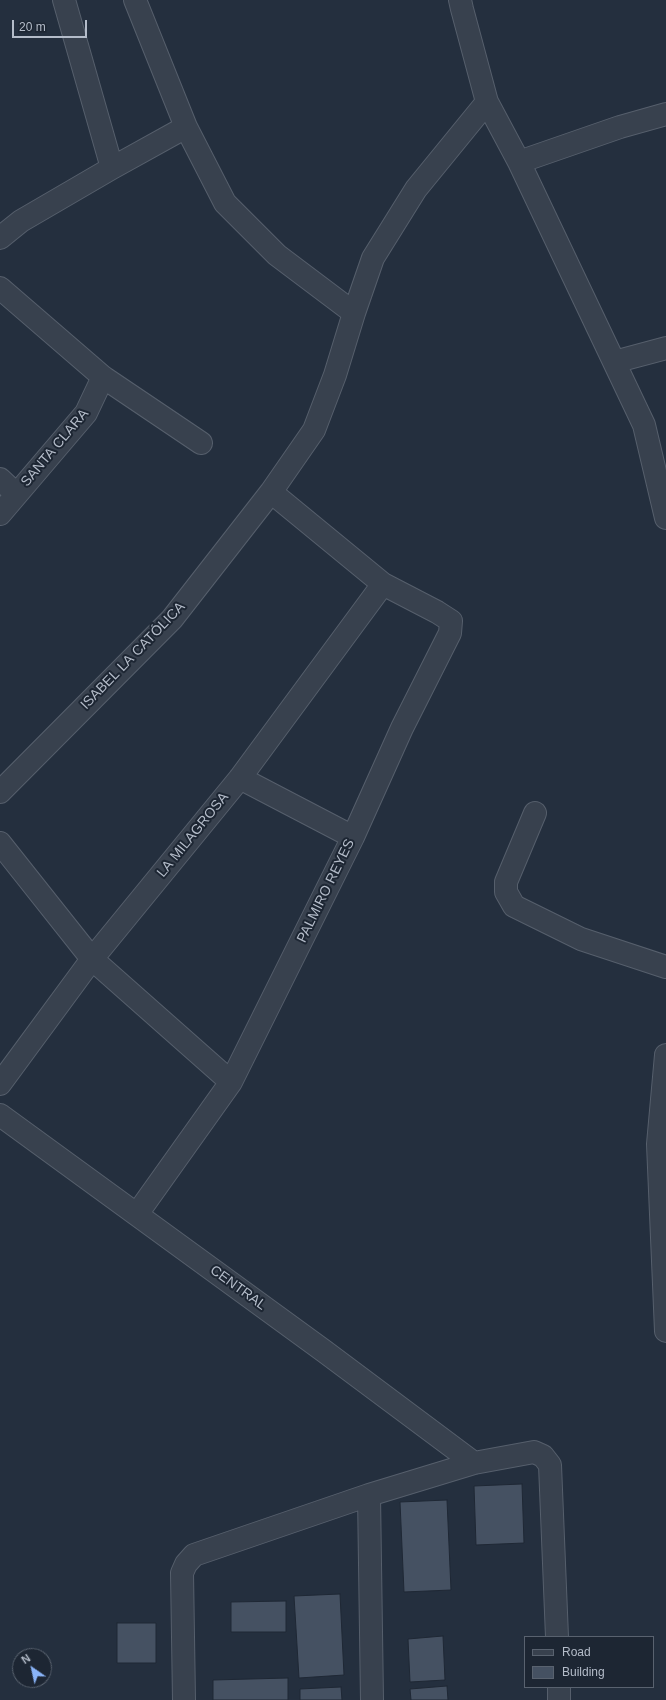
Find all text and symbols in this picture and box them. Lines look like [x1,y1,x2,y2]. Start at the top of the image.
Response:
scale bar [14,12,89,38]
text: 20 m [19,20,46,34]
street label: SANTA CLARA [18,406,92,490]
street label: ISABEL LA CATÓLICA [77,599,189,713]
street label: LA MILAGROSA [154,789,232,881]
street label: PALMIRO REYES [294,836,358,946]
street label: CENTRAL [207,1262,269,1314]
legend [524,1636,654,1688]
text: Road [562,1645,591,1659]
north arrow [12,1648,52,1688]
text: N [19,1652,32,1666]
text: Building [562,1665,605,1679]

